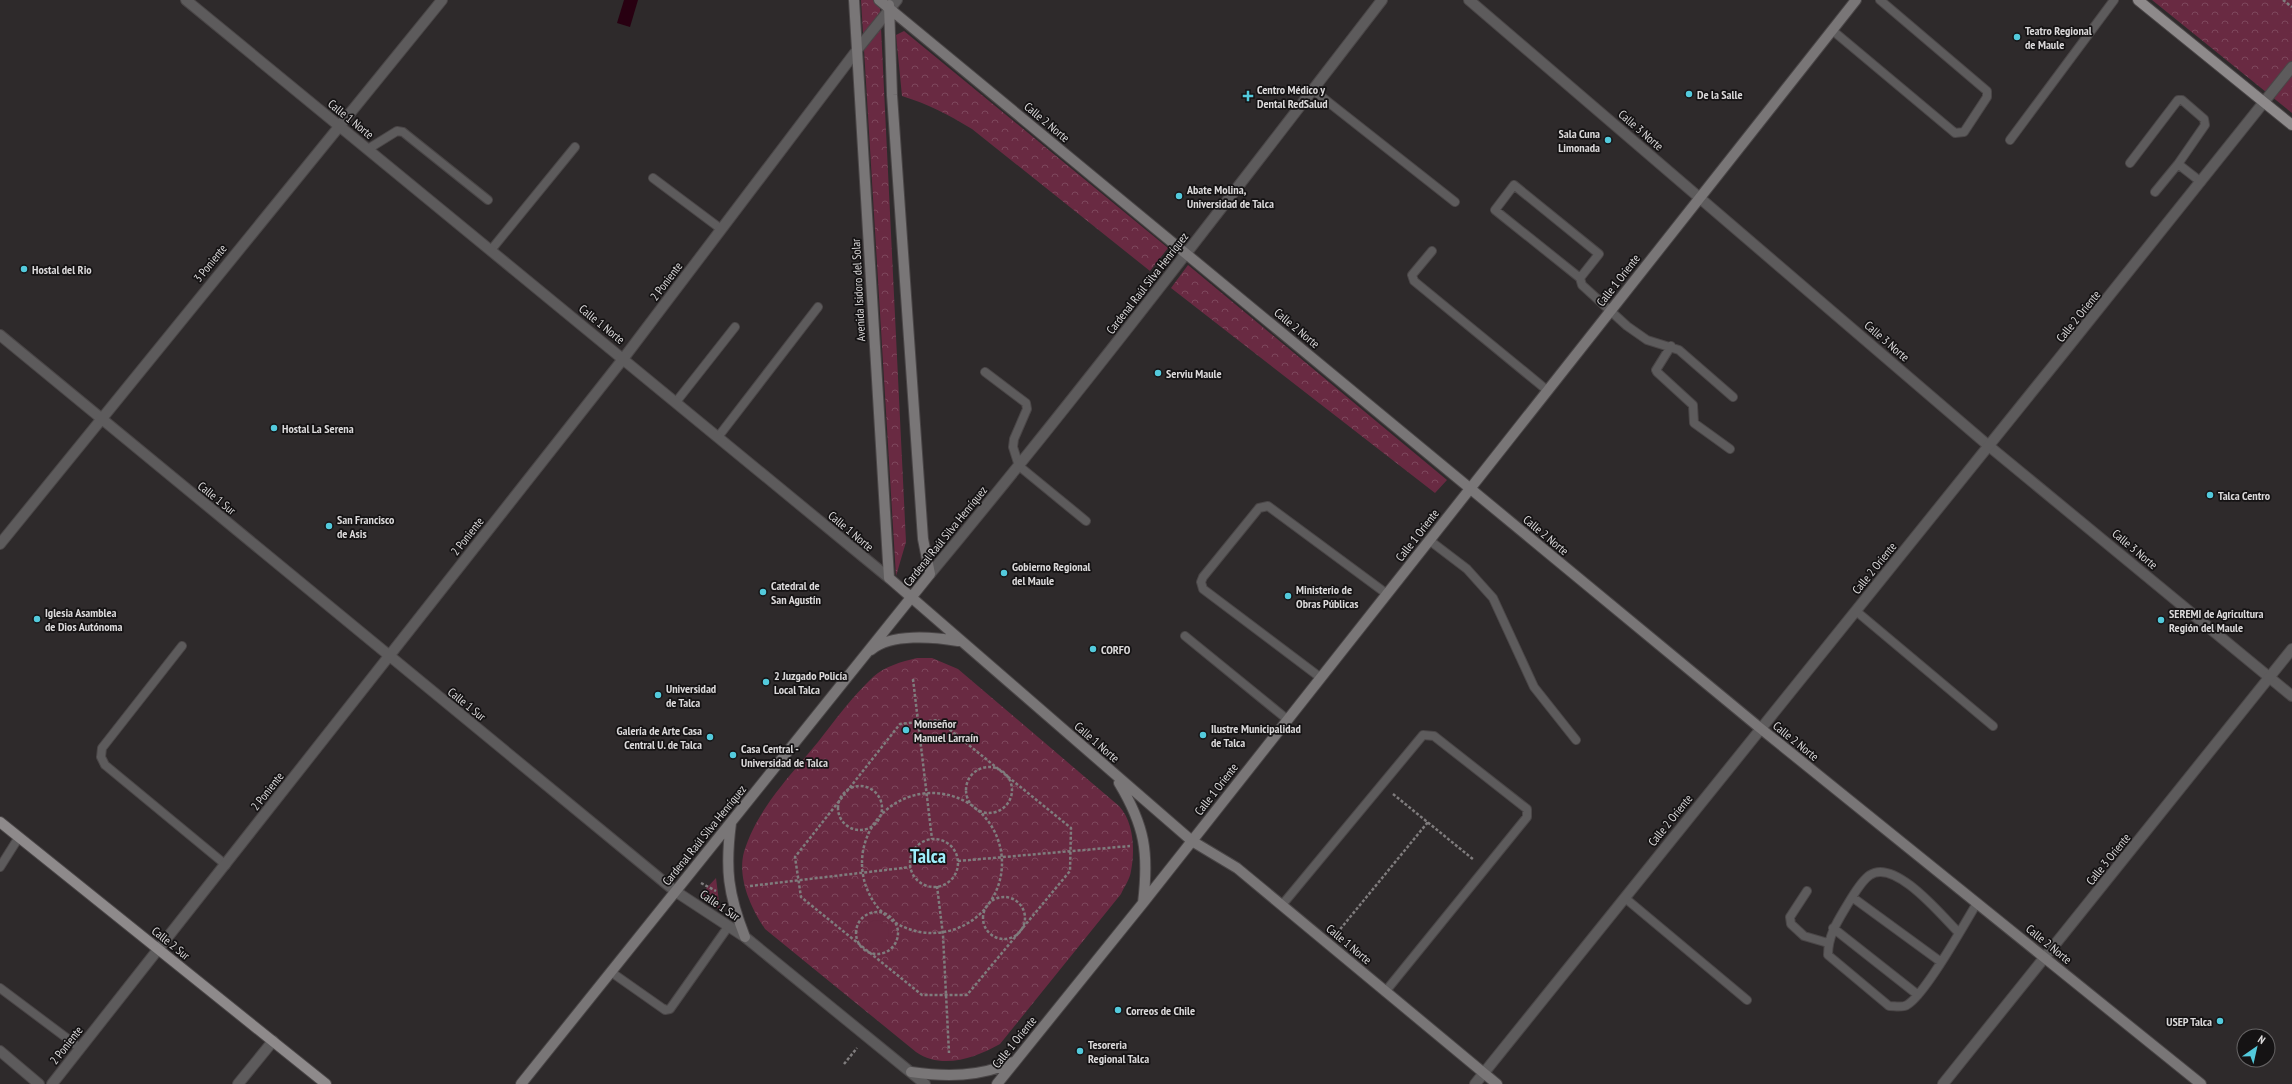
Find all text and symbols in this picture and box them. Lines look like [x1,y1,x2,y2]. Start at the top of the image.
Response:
place label: Teatro Regional de Maule [2025,23,2092,52]
marker: Teatro Regional de Maule [2012,32,2022,42]
place label: Centro Médico y Dental RedSalud [1257,82,1328,111]
place label: De la Salle [1697,87,1743,102]
marker: De la Salle [1684,89,1694,99]
marker: Centro Médico y Dental RedSalud [1242,90,1254,102]
street label: Calle 1 Norte [325,96,377,142]
street label: Calle 2 Norte [1021,99,1073,145]
street label: Calle 3 Norte [1615,106,1667,154]
place label: Sala Cuna Limonada [1558,126,1600,155]
marker: Sala Cuna Limonada [1603,135,1613,145]
place label: Abate Molina, Universidad de Talca [1186,182,1274,211]
marker: Abate Molina, Universidad de Talca [1174,191,1184,201]
street label: Cardenal Raúl Silva Henríquez [1103,229,1191,337]
street label: Avenida Isidoro del Solar [848,238,868,342]
street label: 3 Poniente [190,241,230,285]
street label: Calle 1 Oriente [1593,251,1643,309]
street label: 2 Poniente [647,259,685,303]
place label: Hostal del Rio [32,262,92,277]
marker: Hostal del Rio [19,264,29,274]
street label: Calle 2 Oriente [2053,287,2103,345]
street label: Calle 1 Norte [576,301,628,347]
street label: Calle 2 Norte [1271,305,1323,351]
street label: Calle 3 Norte [1861,317,1913,365]
place label: Serviu Maule [1166,366,1222,381]
marker: Serviu Maule [1153,368,1163,378]
place label: Hostal La Serena [282,421,354,436]
marker: Hostal La Serena [269,423,279,433]
street label: Calle 1 Sur [195,478,240,518]
street label: Cardenal Raúl Silva Henríquez [900,483,990,589]
place label: Talca Centro [2218,488,2271,503]
marker: Talca Centro [2205,490,2215,500]
street label: Calle 1 Oriente [1392,506,1442,564]
street label: Calle 1 Norte [825,508,877,554]
place label: San Francisco de Asis [337,512,395,541]
street label: Calle 2 Norte [1520,512,1572,558]
street label: 2 Poniente [447,514,487,558]
marker: San Francisco de Asis [324,521,334,531]
street label: Calle 3 Norte [2109,526,2161,572]
street label: Calle 2 Oriente [1849,539,1899,597]
place label: Gobierno Regional del Maule [1012,559,1091,588]
marker: Gobierno Regional del Maule [999,568,1009,578]
place label: Catedral de San Agustín [771,578,821,607]
place label: Ministerio de Obras Públicas [1296,582,1358,611]
marker: Catedral de San Agustín [758,587,768,597]
marker: Ministerio de Obras Públicas [1283,591,1293,601]
place label: Iglesia Asamblea de Dios Autónoma [45,605,123,634]
place label: SEREMI de Agricultura Región del Maule [2169,606,2264,635]
marker: Iglesia Asamblea de Dios Autónoma [32,614,42,624]
marker: SEREMI de Agricultura Región del Maule [2156,615,2166,625]
place label: CORFO [1101,642,1131,657]
marker: CORFO [1088,644,1098,654]
place label: 2 Juzgado Policía Local Talca [774,668,847,697]
marker: 2 Juzgado Policía Local Talca [761,677,771,687]
place label: Universidad de Talca [666,681,716,710]
street label: Calle 1 Sur [445,684,490,724]
marker: Universidad de Talca [653,690,663,700]
place label: Monseñor Manuel Larraín [914,716,978,745]
street label: Calle 1 Norte [1071,718,1123,766]
street label: Calle 2 Norte [1770,718,1822,764]
place label: Ilustre Municipalidad de Talca [1211,721,1301,750]
place label: Galería de Arte Casa Central U. de Talca [617,723,702,752]
marker: Monseñor Manuel Larraín [901,725,911,735]
marker: Ilustre Municipalidad de Talca [1198,730,1208,740]
marker: Galería de Arte Casa Central U. de Talca [705,732,715,742]
place label: Casa Central - Universidad de Talca [741,741,828,770]
marker: Casa Central - Universidad de Talca [728,750,738,760]
street label: Calle 1 Oriente [1191,760,1241,818]
street label: 2 Poniente [247,769,287,813]
street label: Cardenal Raúl Silva Henríquez [659,782,749,888]
street label: Calle 2 Oriente [1645,791,1695,849]
street label: Calle 3 Oriente [2083,830,2133,888]
district label: Talca [910,843,946,869]
street label: Calle 1 Sur [697,886,743,924]
street label: Calle 1 Norte [1323,921,1375,967]
street label: Calle 2 Norte [2023,921,2075,967]
street label: Calle 2 Sur [149,923,194,963]
place label: Correos de Chile [1126,1003,1195,1018]
marker: Correos de Chile [1113,1005,1123,1015]
street label: Calle 1 Oriente [989,1013,1039,1071]
place label: USEP Talca [2166,1014,2212,1029]
marker: USEP Talca [2215,1016,2225,1026]
street label: 2 Poniente [46,1023,86,1067]
north arrow [2236,1028,2276,1068]
text: N [2255,1032,2268,1047]
place label: Tesoreria Regional Talca [1088,1037,1149,1066]
marker: Tesoreria Regional Talca [1075,1046,1085,1056]

